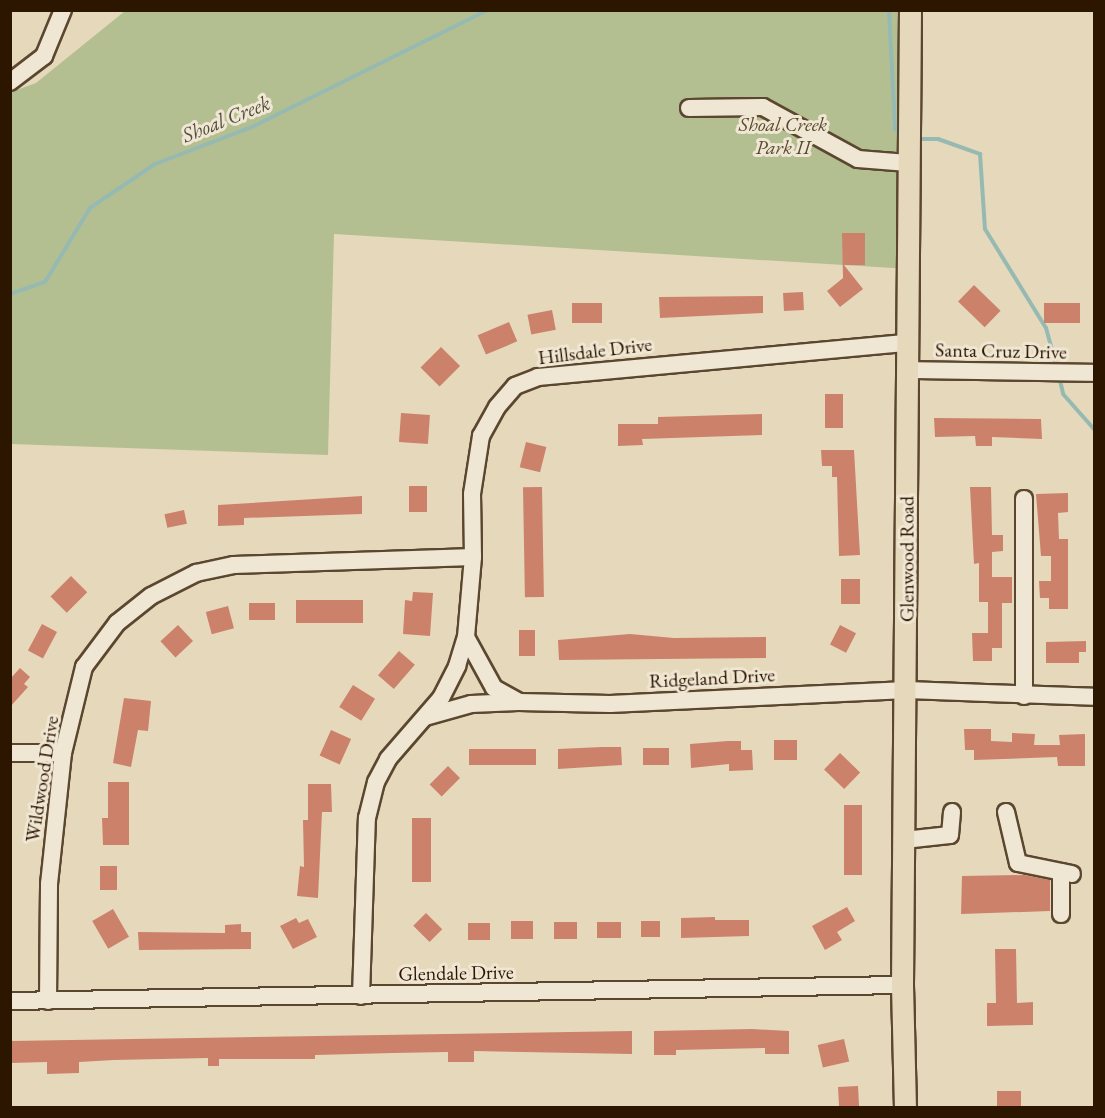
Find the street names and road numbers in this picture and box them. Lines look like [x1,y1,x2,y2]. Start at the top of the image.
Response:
street label: Hillsdale Drive [537,332,653,370]
street label: Santa Cruz Drive [935,338,1067,364]
street label: Glenwood Road [895,496,919,622]
street label: Ridgeland Drive [648,663,776,693]
street label: Wildwood Drive [20,714,64,844]
street label: Glendale Drive [398,960,514,986]

